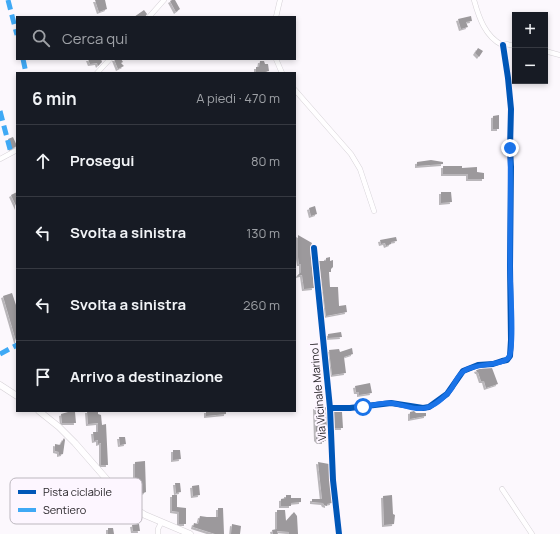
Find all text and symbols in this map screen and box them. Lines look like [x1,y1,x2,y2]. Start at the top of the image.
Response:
map controls [512,12,548,84]
button: + [512,12,548,48]
search box [16,16,296,60]
icon: search [30,27,52,49]
text: Cerca qui [62,28,128,49]
button: − [512,48,548,84]
text: 6 min [32,87,77,110]
text: A piedi · 470 m [196,89,280,107]
route end [501,139,519,157]
icon: ahead [32,150,54,172]
text: Prosegui [70,150,134,171]
text: 80 m [251,152,280,170]
icon: left [32,222,54,244]
text: Svolta a sinistra [70,222,186,243]
text: 130 m [246,224,280,242]
icon: left [32,294,54,316]
text: Svolta a sinistra [70,294,186,315]
text: 260 m [243,296,280,314]
street label: Via Vicinale Marino I [306,342,329,442]
icon: arrive [32,366,54,388]
text: Arrivo a destinazione [70,366,223,387]
route start [354,398,372,416]
legend [10,478,142,524]
text: Pista ciclabile [43,484,112,499]
text: Sentiero [43,502,87,517]

